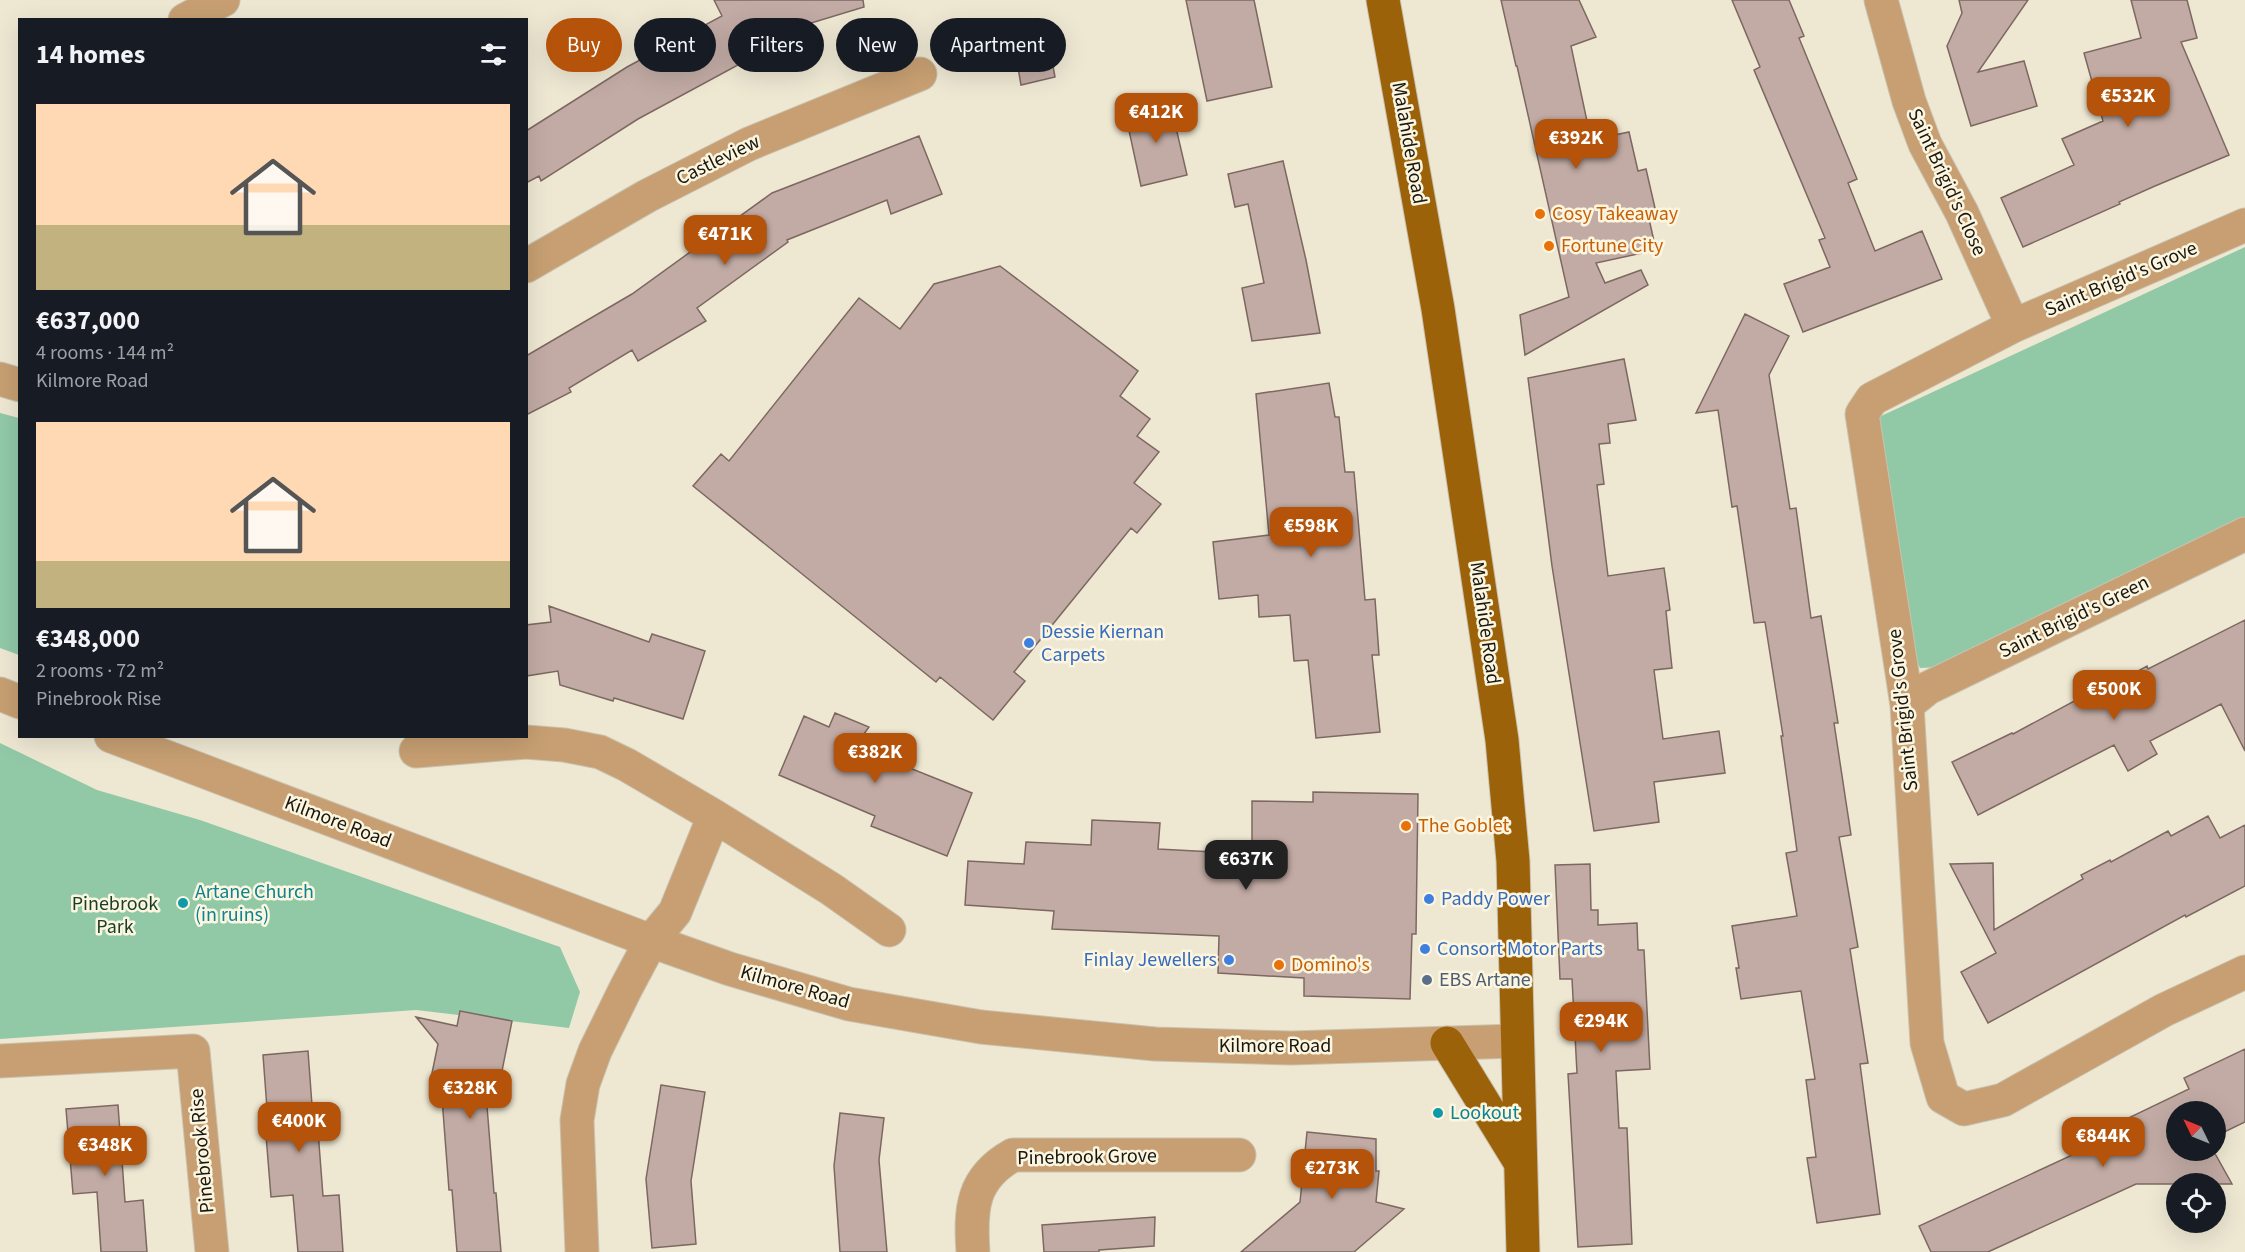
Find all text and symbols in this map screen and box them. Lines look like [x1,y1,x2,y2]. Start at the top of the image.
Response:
chip: Buy [546,18,622,72]
chip: Rent [634,18,716,72]
chip: Filters [728,18,824,72]
chip: New [836,18,918,72]
chip: Apartment [930,18,1066,72]
text: 14 homes [36,36,145,73]
icon: filters [477,38,510,71]
pin: €532K [2086,77,2170,128]
street label: Malahide Road [1384,80,1434,206]
text: €532K [2101,82,2155,110]
pin: €412K [1114,93,1198,144]
text: €412K [1129,98,1183,126]
street label: Saint Brigid's Close [1901,104,1993,260]
pin: €392K [1534,119,1618,170]
text: €392K [1549,124,1603,152]
street label: Castleview [671,128,765,192]
icon: home [219,143,327,251]
place label: Cosy Takeaway [1552,200,1679,228]
marker: Cosy Takeaway [1533,207,1547,221]
pin: €471K [683,215,767,266]
text: €471K [698,220,752,248]
place label: Fortune City [1561,232,1664,260]
street label: Saint Brigid's Grove [2040,234,2202,324]
marker: Fortune City [1542,239,1556,253]
text: €637,000 [36,302,140,339]
text: 4 rooms · 144 m² [36,339,174,367]
text: Kilmore Road [36,367,149,395]
icon: home [219,461,327,569]
pin: €598K [1269,507,1353,558]
text: €598K [1284,512,1338,540]
street label: Malahide Road [1463,560,1507,686]
street label: Saint Brigid's Green [1994,568,2154,666]
place label: Dessie Kiernan Carpets [1041,618,1164,669]
text: €348,000 [36,620,140,657]
street label: Saint Brigid's Grove [1881,627,1925,793]
marker: Dessie Kiernan Carpets [1022,636,1036,650]
text: 2 rooms · 72 m² [36,657,164,685]
pin: €500K [2072,670,2156,721]
text: €500K [2087,675,2141,703]
text: Pinebrook Rise [36,685,161,713]
pin: €382K [833,733,917,784]
text: €382K [848,738,902,766]
street label: Kilmore Road [280,789,396,855]
place label: The Goblet [1418,812,1510,840]
marker: The Goblet [1399,819,1413,833]
pin: €637K [1204,840,1288,891]
text: €637K [1219,845,1273,873]
place label: Artane Church (in ruins) [195,878,314,929]
place label: Paddy Power [1441,885,1550,913]
park label: Pinebrook Park [72,890,158,941]
marker: Paddy Power [1422,892,1436,906]
marker: Artane Church (in ruins) [176,896,190,910]
place label: Consort Motor Parts [1437,935,1603,963]
marker: Consort Motor Parts [1418,942,1432,956]
place label: Finlay Jewellers [1084,946,1217,974]
place label: Domino's [1291,951,1370,979]
marker: Finlay Jewellers [1222,953,1236,967]
street label: Kilmore Road [737,958,853,1016]
marker: Domino's [1272,958,1286,972]
place label: EBS Artane [1439,966,1531,994]
marker: EBS Artane [1420,973,1434,987]
pin: €294K [1559,1002,1643,1053]
text: €294K [1574,1007,1628,1035]
street label: Kilmore Road [1219,1032,1331,1060]
pin: €328K [428,1069,512,1120]
text: €328K [443,1074,497,1102]
street label: Pinebrook Rise [183,1087,221,1215]
place label: Lookout [1450,1099,1519,1127]
north arrow [2166,1101,2226,1161]
map controls [2166,1101,2226,1233]
pin: €400K [257,1102,341,1153]
marker: Lookout [1431,1106,1445,1120]
text: €400K [272,1107,326,1135]
pin: €844K [2061,1117,2145,1168]
text: €844K [2076,1122,2130,1150]
pin: €348K [63,1126,147,1177]
text: €348K [78,1131,132,1159]
street label: Pinebrook Grove [1017,1142,1157,1172]
pin: €273K [1290,1149,1374,1200]
text: €273K [1305,1154,1359,1182]
button: locate [2166,1173,2226,1233]

